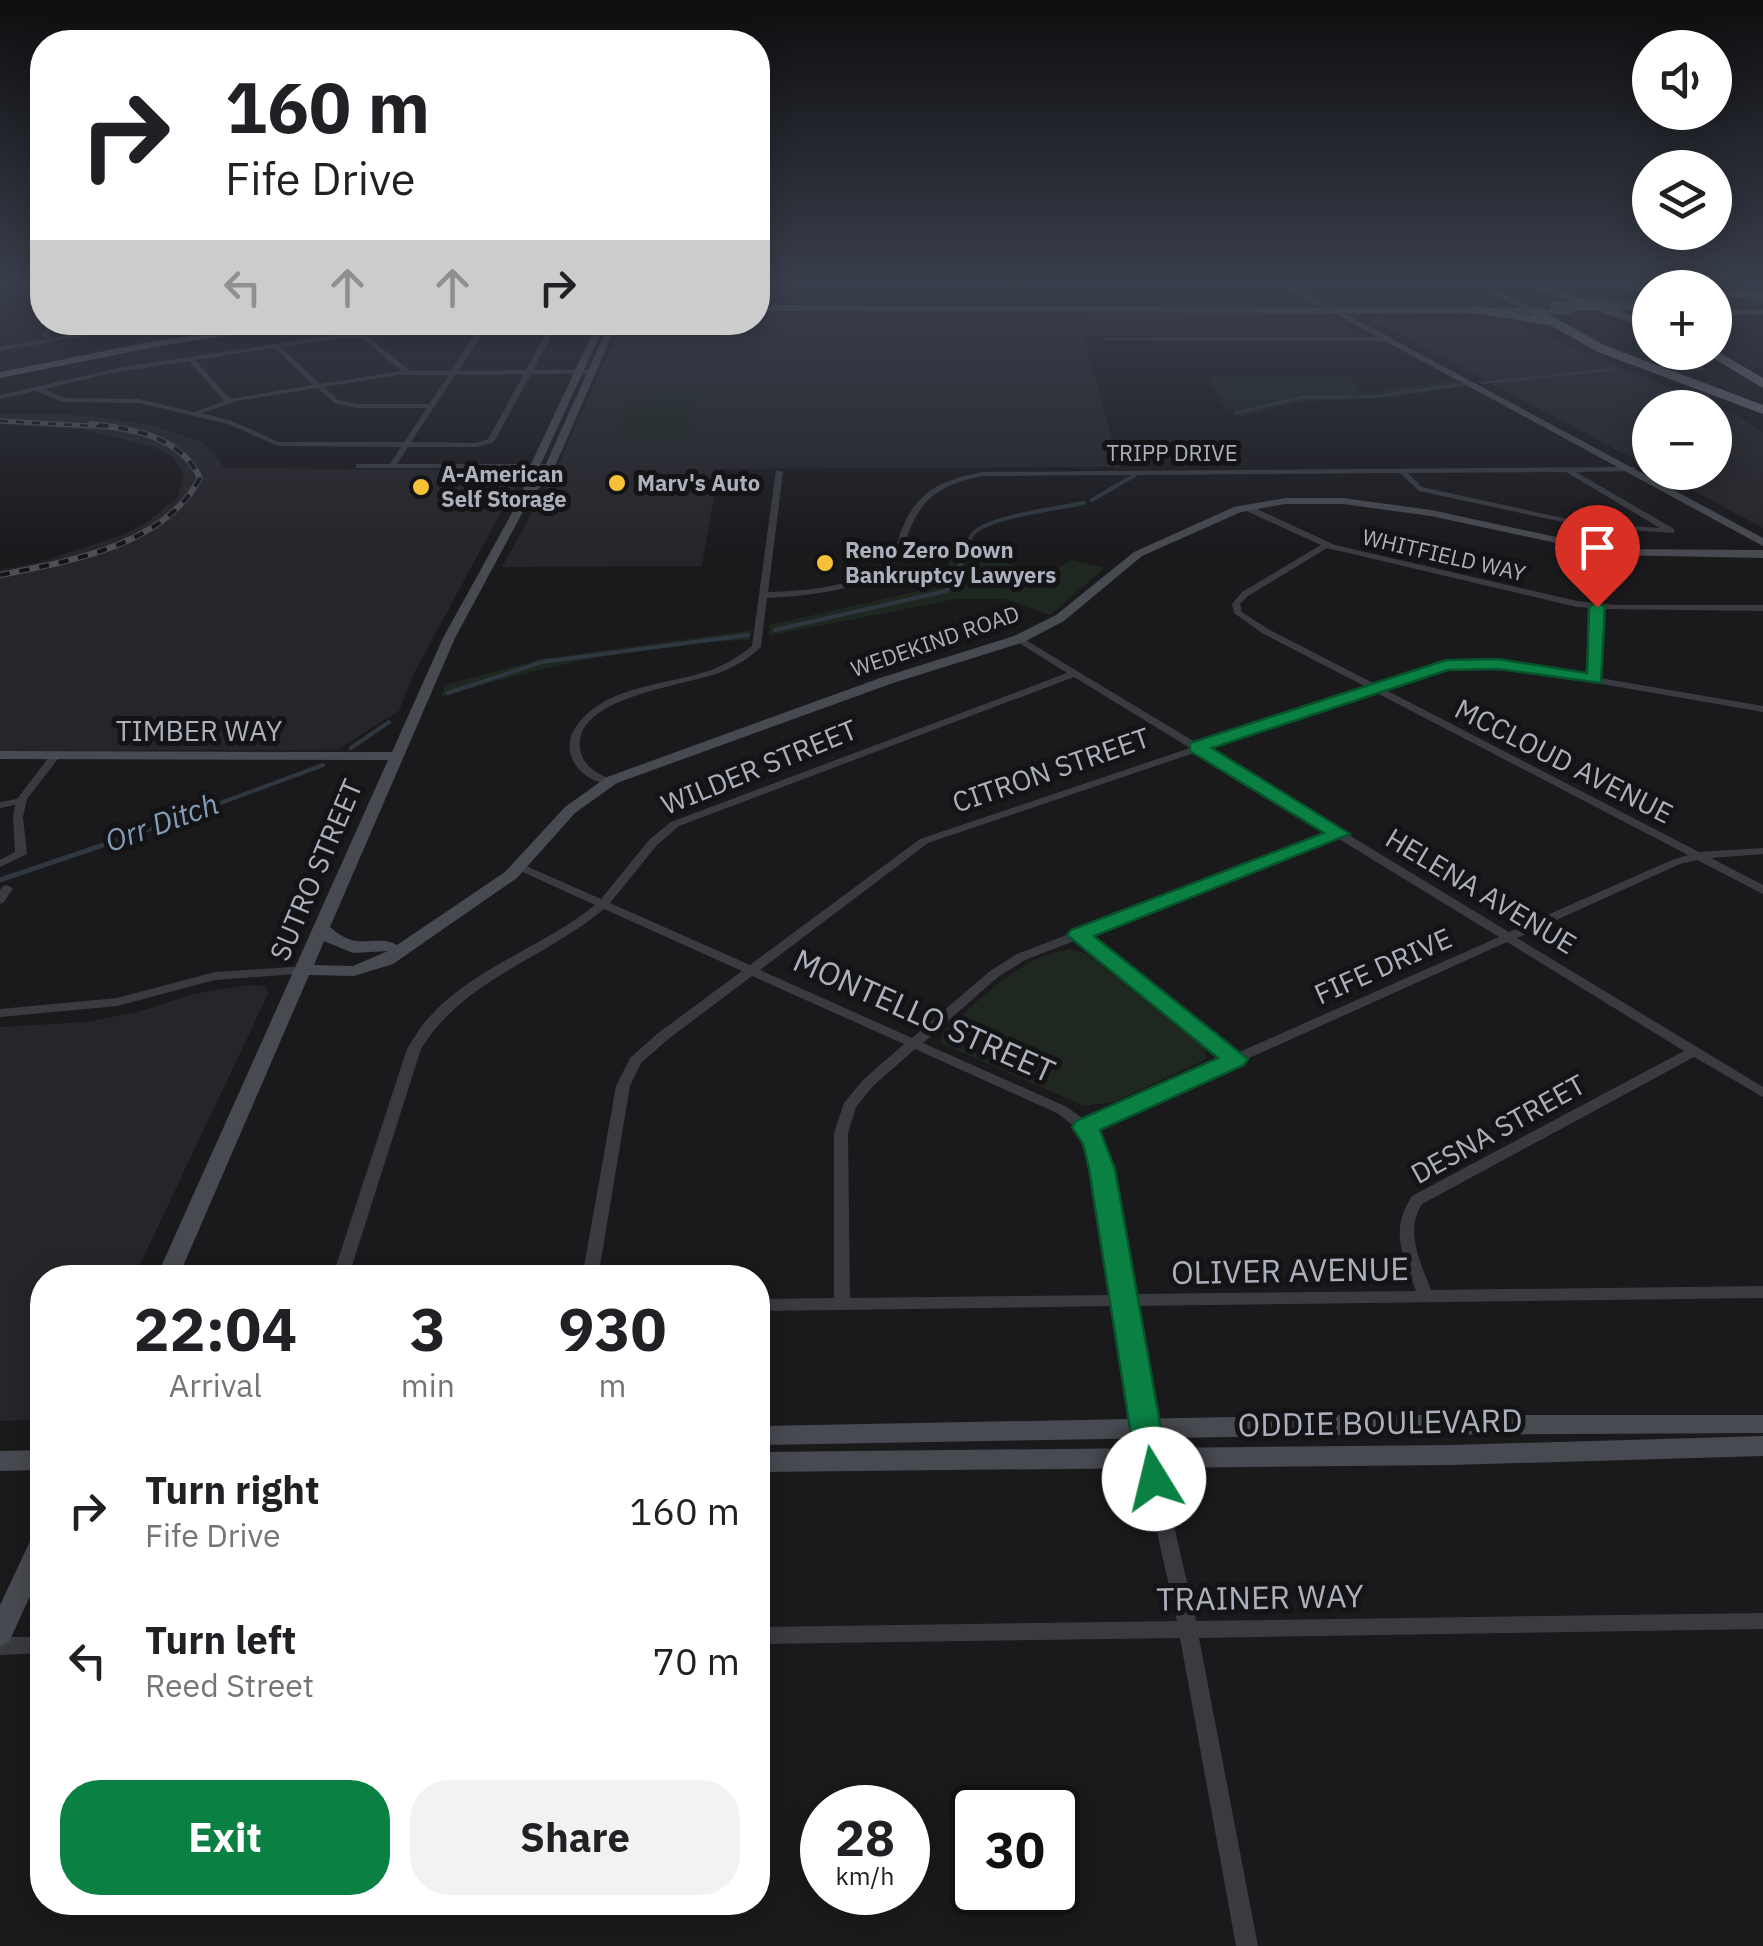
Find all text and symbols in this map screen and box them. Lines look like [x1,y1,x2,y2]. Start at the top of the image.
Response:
map controls [1632,30,1732,490]
button: sound [1632,30,1732,130]
text: 160 m [225,61,430,152]
icon: right [60,70,190,200]
text: Fife Drive [225,149,416,207]
button: layers [1632,150,1732,250]
icon: left [215,260,270,315]
icon: ahead [320,260,375,315]
icon: ahead [425,260,480,315]
icon: right [530,260,585,315]
button: + [1632,270,1732,370]
button: − [1632,390,1732,490]
street label: TRIPP DRIVE [1106,438,1238,467]
place label: A-American Self Storage [441,459,567,513]
place label: Marv's Auto [637,468,760,497]
marker: Marv's Auto [606,472,628,494]
marker: A-American Self Storage [410,476,432,498]
pin [1555,505,1640,608]
icon: arrive [1570,520,1625,575]
street label: WHITFIELD WAY [1360,522,1529,587]
place label: Reno Zero Down Bankruptcy Lawyers [845,535,1056,589]
marker: Reno Zero Down Bankruptcy Lawyers [814,552,836,574]
street label: WEDEKIND ROAD [847,598,1023,683]
street label: MCCLOUD AVENUE [1449,690,1679,831]
street label: WILDER STREET [655,710,862,823]
street label: TIMBER WAY [116,712,283,749]
street label: CITRON STREET [947,718,1155,821]
street label: SUTRO STREET [261,773,370,966]
water label: Orr Ditch [99,783,224,860]
street label: HELENA AVENUE [1379,819,1583,962]
street label: FIFE DRIVE [1308,919,1457,1012]
street label: MONTELLO STREET [787,939,1062,1092]
street label: DESNA STREET [1404,1065,1592,1192]
street label: OLIVER AVENUE [1171,1247,1409,1293]
text: 22:04 [134,1289,297,1368]
text: 3 [410,1289,446,1368]
text: 930 [558,1289,666,1368]
text: Arrival [169,1364,262,1406]
text: min [401,1364,455,1406]
text: m [599,1364,626,1406]
street label: ODDIE BOULEVARD [1237,1399,1523,1445]
position arrow [1102,1427,1206,1531]
text: Turn right [145,1465,320,1514]
icon: right [60,1483,115,1538]
text: 160 m [629,1486,740,1535]
text: Fife Drive [145,1514,281,1556]
street label: TRAINER WAY [1156,1574,1364,1620]
text: Turn left [145,1615,296,1664]
icon: left [60,1633,115,1688]
text: 70 m [652,1636,740,1685]
text: Reed Street [145,1664,314,1706]
button: Exit [60,1780,390,1895]
button: Share [410,1780,740,1895]
speed limit sign: 30 [950,1785,1080,1915]
text: 28 [835,1805,895,1870]
text: km/h [836,1859,894,1892]

